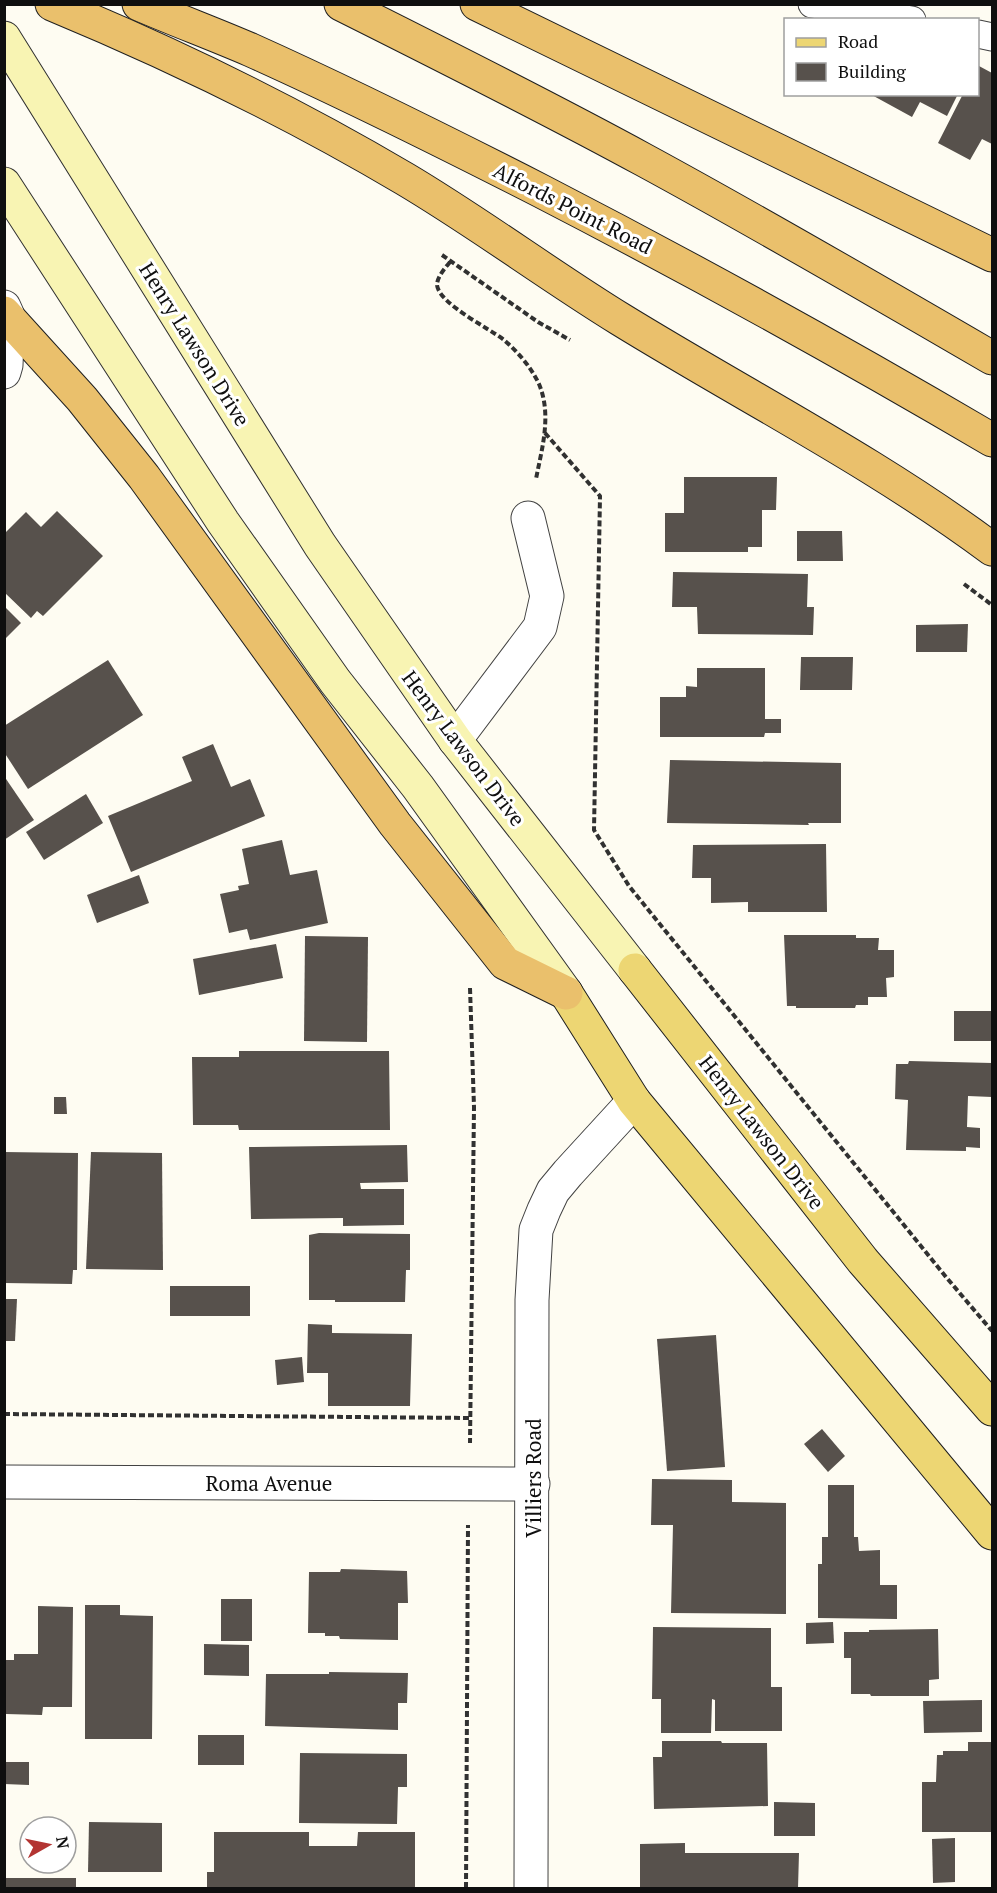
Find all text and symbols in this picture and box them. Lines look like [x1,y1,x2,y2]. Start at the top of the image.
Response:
legend [784,18,979,96]
text: Road [838,29,878,53]
text: Building [838,59,906,83]
street label: Alfords Point Road [489,156,658,260]
street label: Henry Lawson Drive [133,257,257,431]
street label: Henry Lawson Drive [396,664,532,832]
street label: Henry Lawson Drive [693,1049,831,1215]
street label: Villiers Road [519,1418,547,1538]
street label: Roma Avenue [206,1469,332,1497]
north arrow [18,1815,78,1875]
text: N [51,1835,75,1850]

